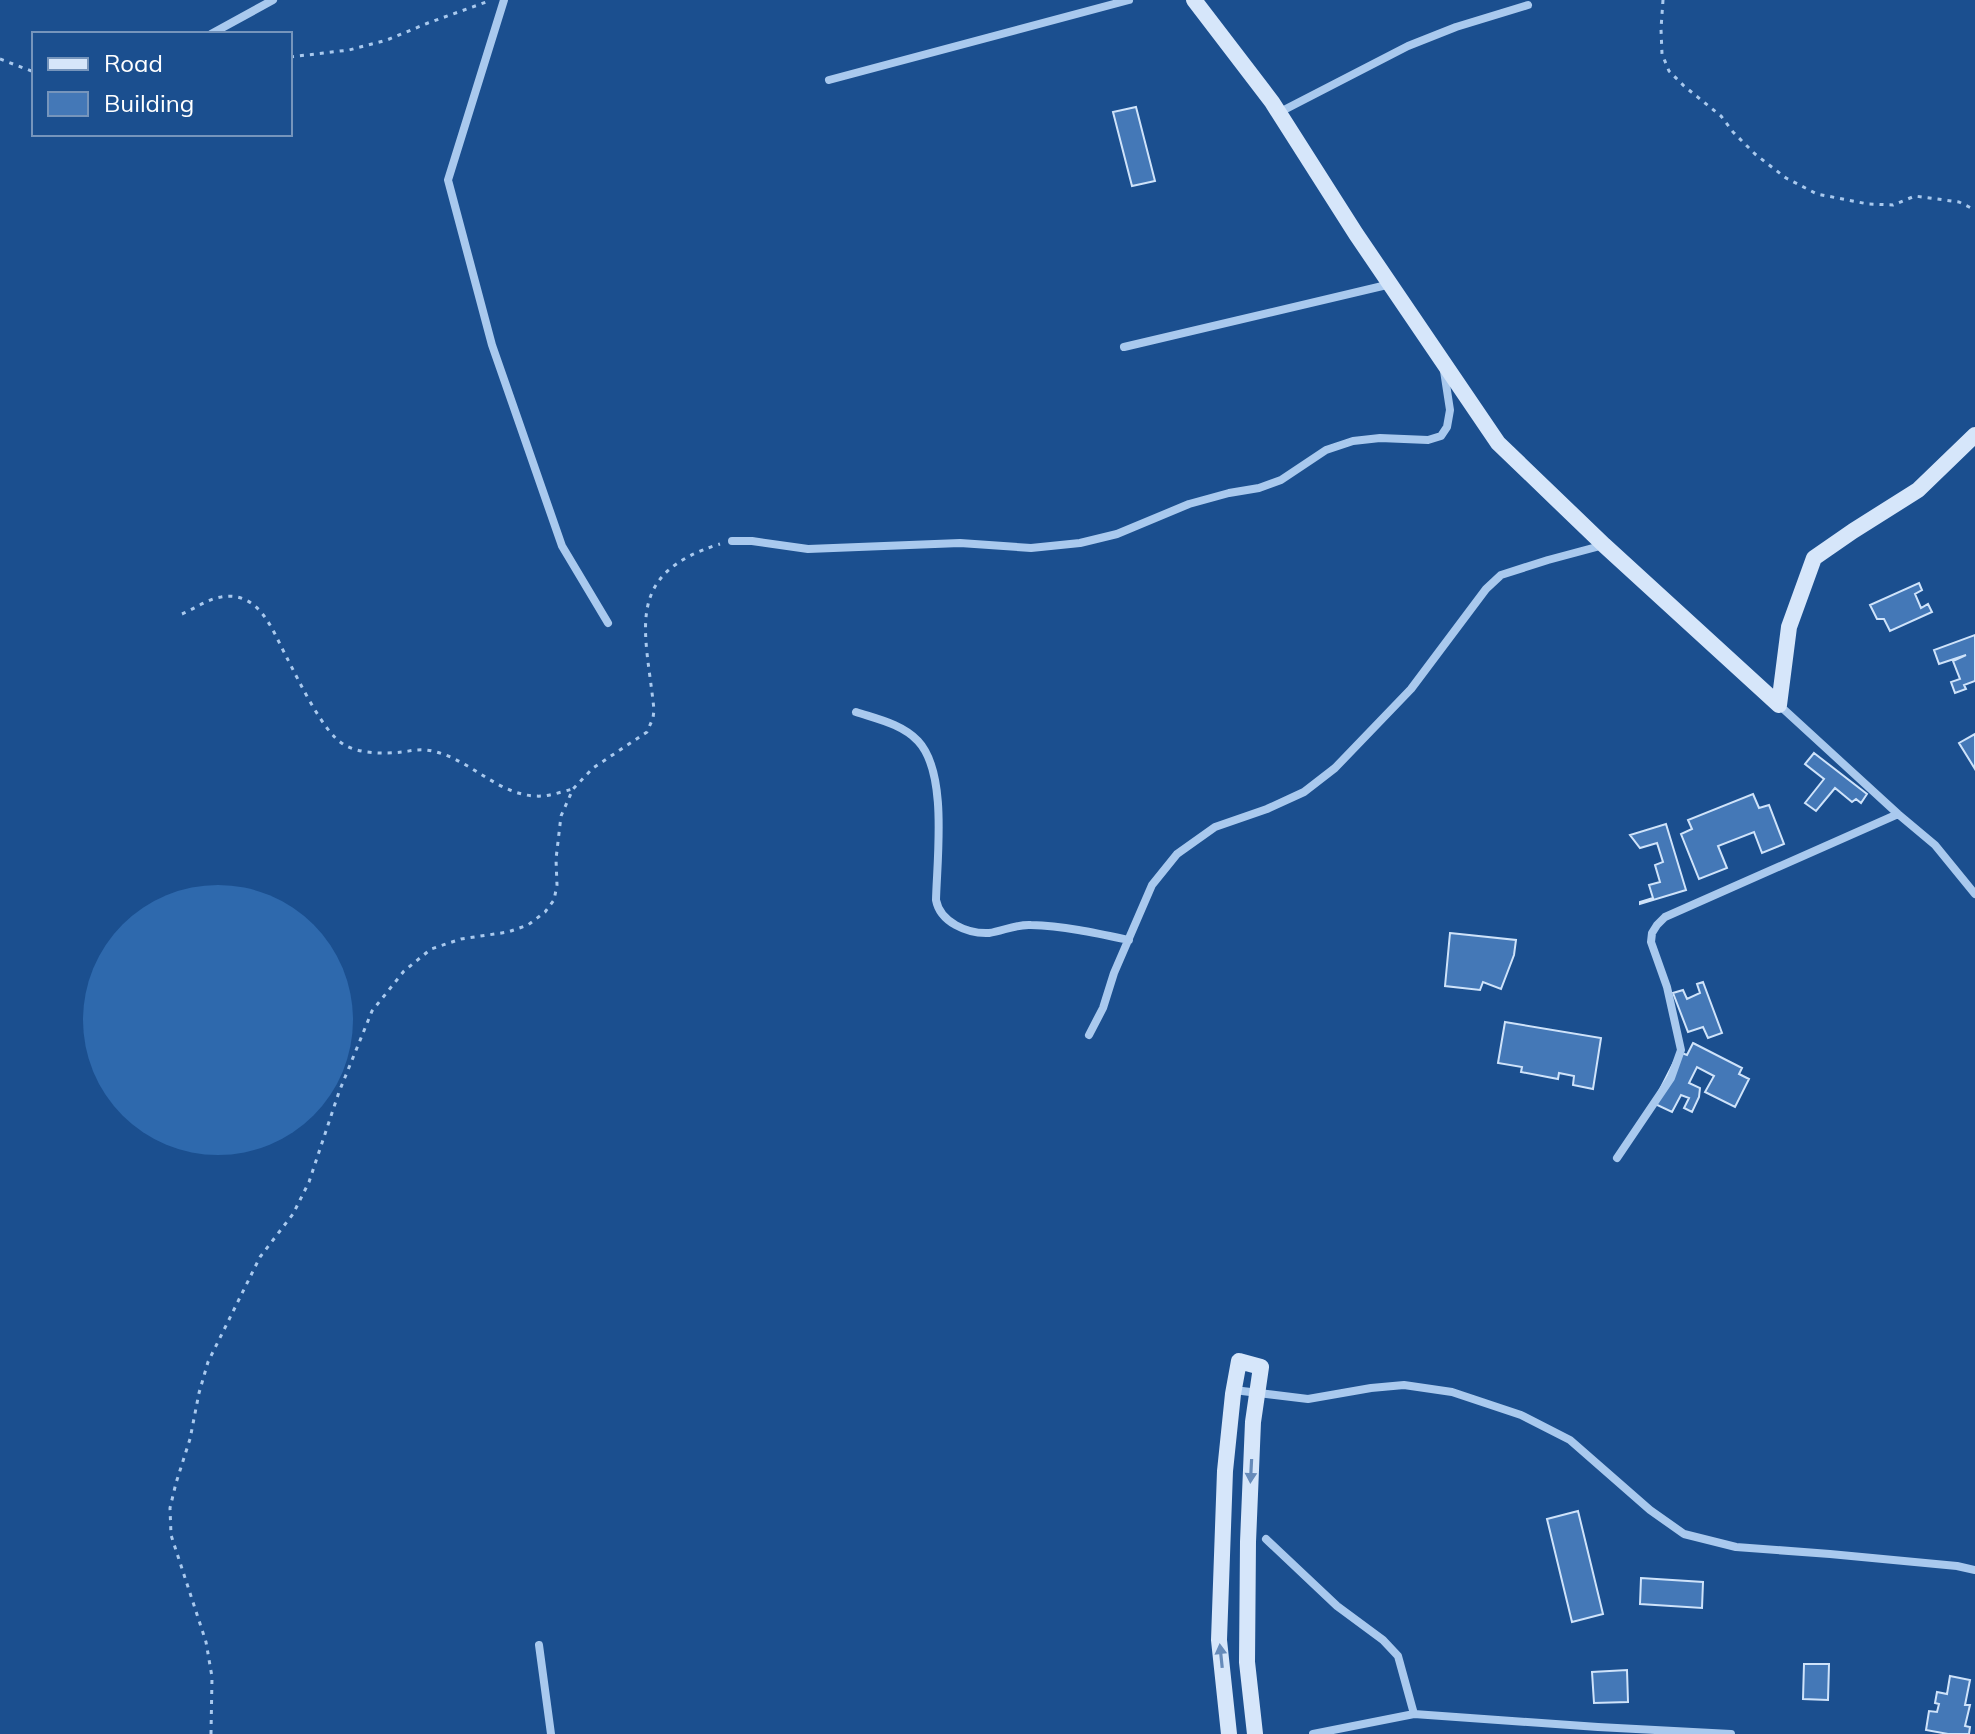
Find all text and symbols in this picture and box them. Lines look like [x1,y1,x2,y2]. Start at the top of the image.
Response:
legend [32,32,292,136]
text: Road [104,48,163,78]
text: Building [104,88,194,118]
one-way arrow [1245,1459,1258,1484]
one-way arrow [1214,1644,1227,1669]

